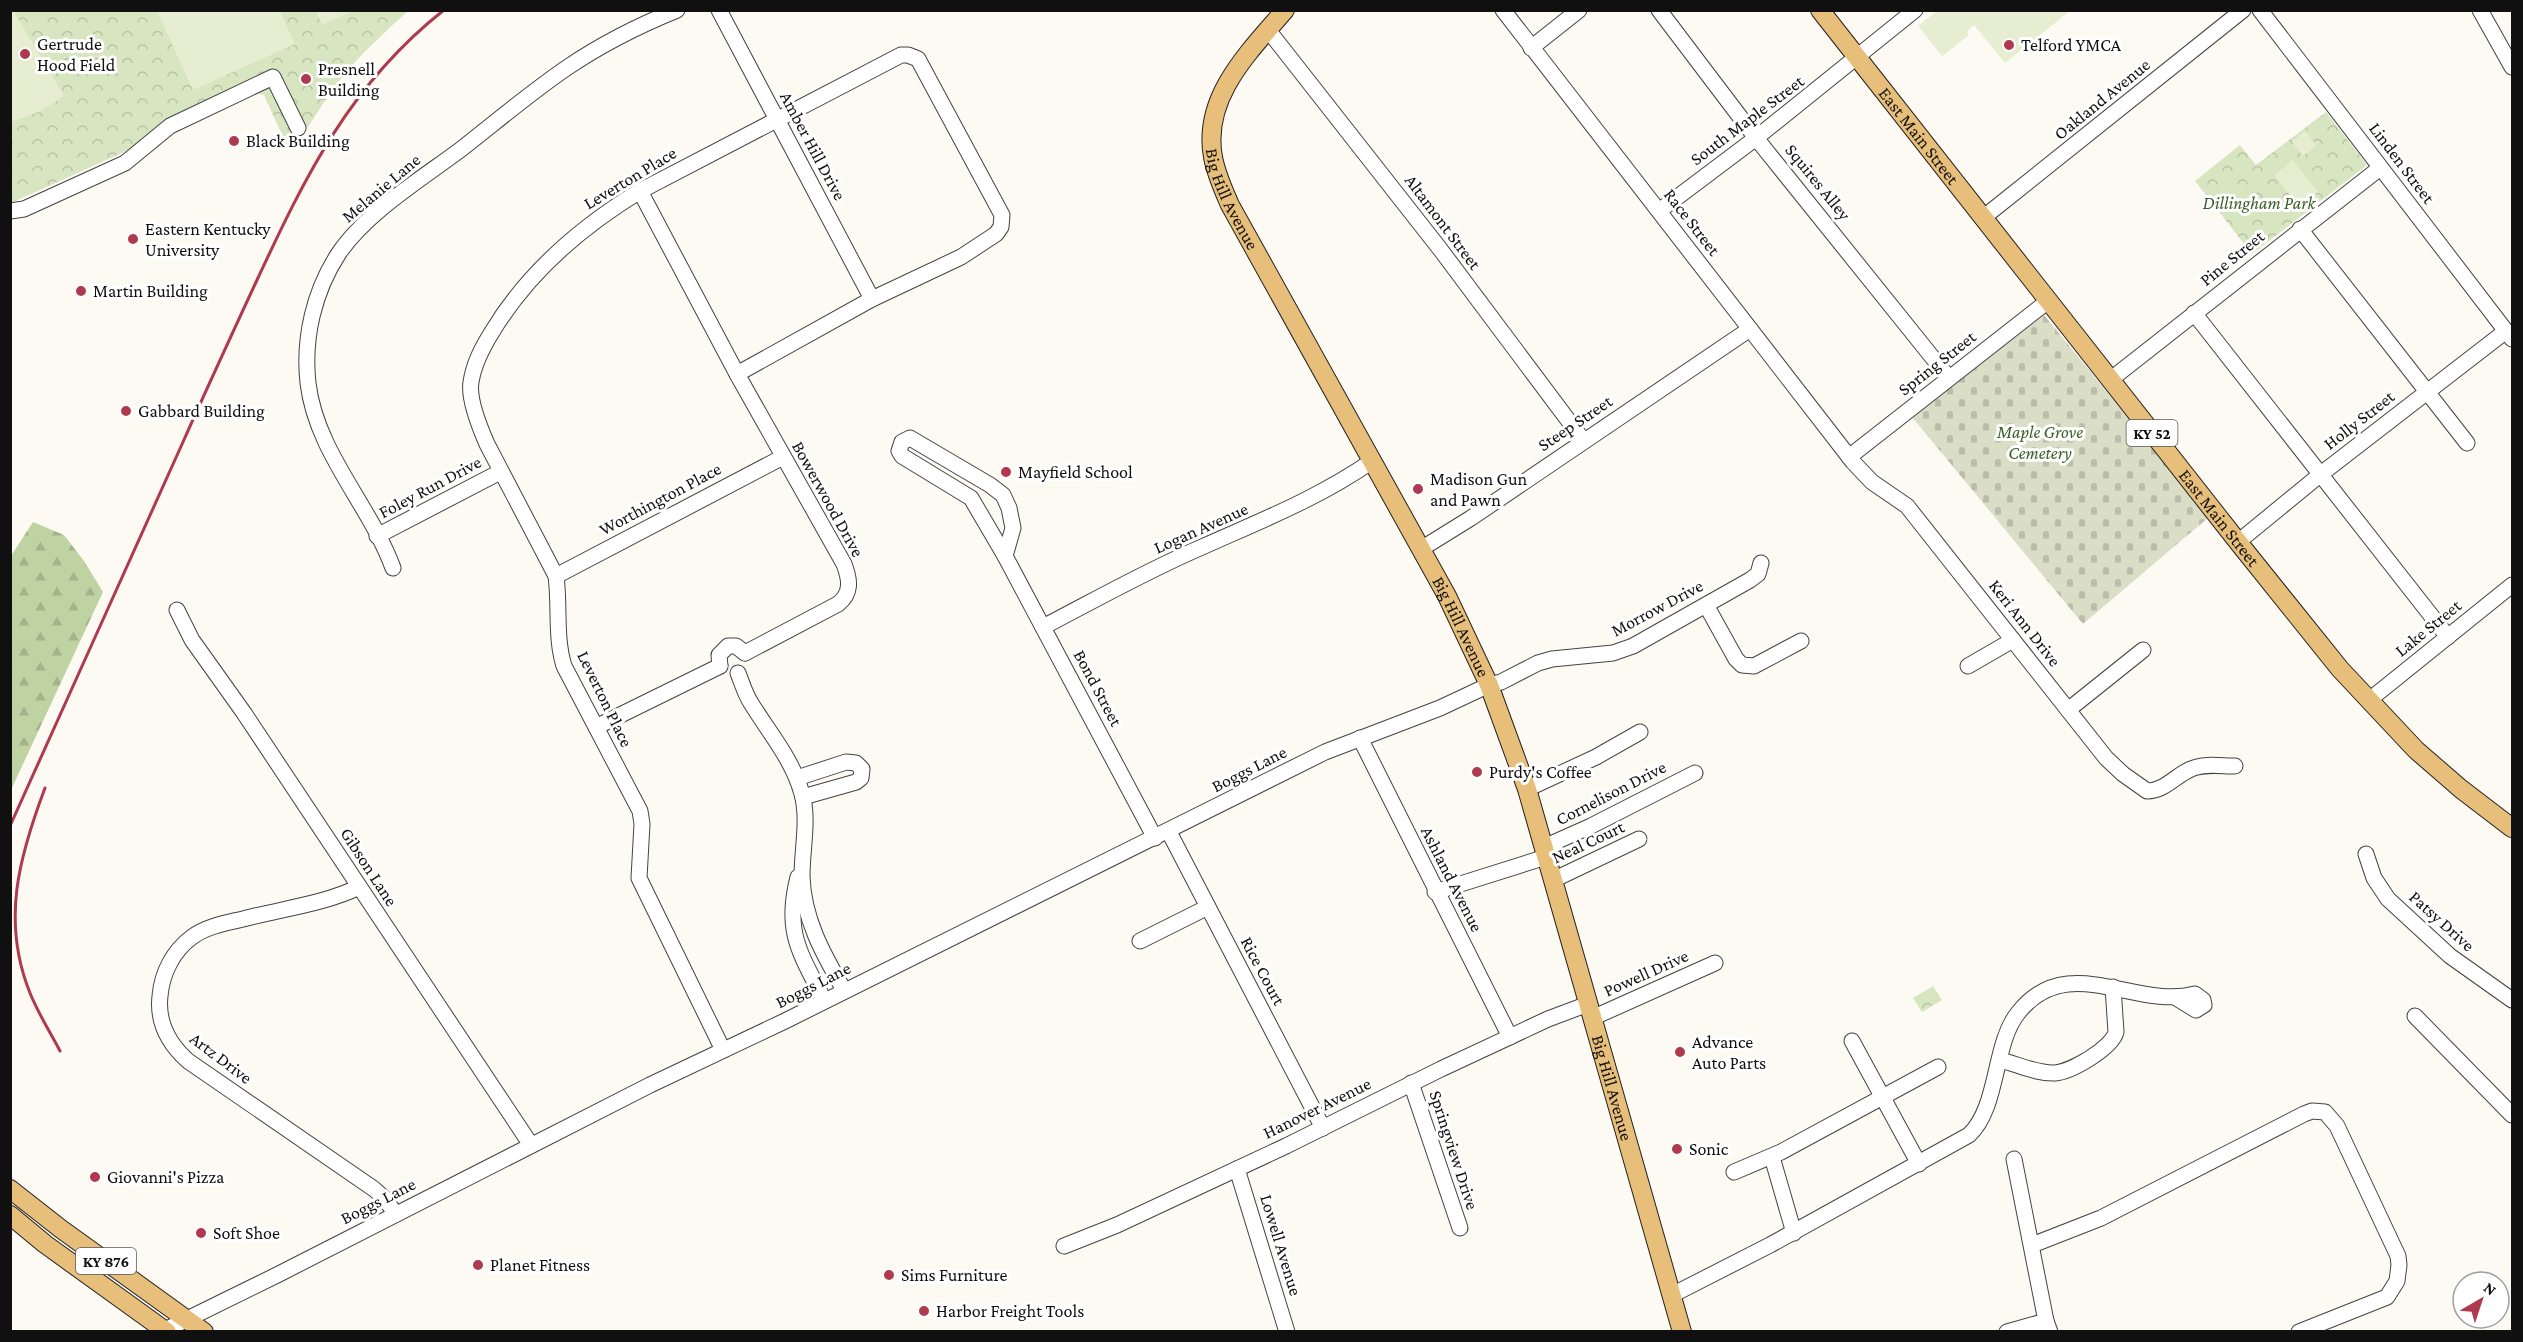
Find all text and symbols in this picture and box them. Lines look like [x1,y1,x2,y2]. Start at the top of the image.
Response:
place label: Gertrude Hood Field [37,34,116,75]
place label: Telford YMCA [2021,35,2122,55]
marker: Telford YMCA [2002,38,2016,52]
marker: Gertrude Hood Field [18,47,32,61]
street label: Oakland Avenue [2050,54,2154,144]
place label: Presnell Building [318,59,380,100]
street label: South Maple Street [1686,70,1808,169]
marker: Presnell Building [299,72,313,86]
street label: East Main Street [1875,83,1964,189]
street label: Amber Hill Drive [776,88,850,204]
street label: Linden Street [2365,119,2439,208]
place label: Black Building [246,131,350,151]
marker: Black Building [227,134,241,148]
street label: Squires Alley [1781,140,1855,225]
street label: Leverton Place [580,142,680,213]
street label: Big Hill Avenue [1202,147,1263,253]
street label: Melanie Lane [338,149,424,227]
street label: Altamont Street [1401,171,1486,274]
street label: Race Street [1660,185,1725,260]
park label: Dillingham Park [2203,193,2316,213]
place label: Eastern Kentucky University [145,219,271,260]
street label: Pine Street [2196,225,2269,290]
marker: Eastern Kentucky University [126,232,140,246]
place label: Martin Building [93,281,208,301]
marker: Martin Building [74,284,88,298]
street label: Spring Street [1894,326,1981,399]
street label: Holly Street [2320,386,2399,454]
street label: Steep Street [1534,390,1617,455]
place label: Gabbard Building [138,401,265,421]
marker: Gabbard Building [119,404,133,418]
road number: KY 52 [2126,420,2178,446]
park label: Maple Grove Cemetery [1996,422,2083,463]
street label: Bowerwood Drive [788,438,868,560]
street label: Foley Run Drive [375,452,485,522]
street label: Worthington Place [596,458,724,540]
place label: Mayfield School [1018,462,1133,482]
marker: Mayfield School [999,465,1013,479]
street label: East Main Street [2175,465,2264,571]
place label: Madison Gun and Pawn [1430,469,1527,510]
marker: Madison Gun and Pawn [1411,482,1425,496]
street label: Logan Avenue [1151,498,1251,558]
street label: Big Hill Avenue [1428,573,1494,680]
street label: Morrow Drive [1608,575,1706,641]
street label: Keri Ann Drive [1985,576,2065,670]
street label: Lake Street [2391,595,2466,661]
street label: Bond Street [1070,646,1127,730]
street label: Leverton Place [573,648,637,750]
street label: Boggs Lane [1208,742,1290,796]
street label: Cornelison Drive [1553,757,1670,829]
place label: Purdy's Coffee [1489,762,1592,782]
marker: Purdy's Coffee [1470,765,1484,779]
street label: Neal Court [1549,816,1628,867]
street label: Ashland Avenue [1417,823,1487,935]
street label: Gibson Lane [336,824,402,910]
street label: Patsy Drive [2405,887,2479,955]
street label: Rice Court [1237,933,1290,1010]
street label: Powell Drive [1601,945,1692,1001]
street label: Boggs Lane [772,958,854,1012]
street label: Artz Drive [186,1028,256,1088]
place label: Advance Auto Parts [1692,1032,1766,1073]
street label: Big Hill Avenue [1588,1033,1637,1143]
marker: Advance Auto Parts [1673,1045,1687,1059]
street label: Hanover Avenue [1260,1073,1374,1143]
street label: Springview Drive [1425,1088,1483,1212]
place label: Sonic [1689,1139,1729,1159]
marker: Sonic [1670,1142,1684,1156]
place label: Giovanni's Pizza [107,1167,224,1187]
marker: Giovanni's Pizza [88,1170,102,1184]
street label: Boggs Lane [337,1174,419,1228]
street label: Lowell Avenue [1256,1192,1306,1298]
place label: Soft Shoe [213,1223,280,1243]
marker: Soft Shoe [194,1226,208,1240]
road number: KY 876 [76,1248,136,1274]
place label: Planet Fitness [490,1255,590,1275]
marker: Planet Fitness [471,1258,485,1272]
place label: Sims Furniture [901,1265,1007,1285]
marker: Sims Furniture [882,1268,896,1282]
north arrow [2451,1270,2511,1330]
text: N [2481,1279,2500,1299]
place label: Harbor Freight Tools [936,1301,1084,1321]
marker: Harbor Freight Tools [917,1304,931,1318]

